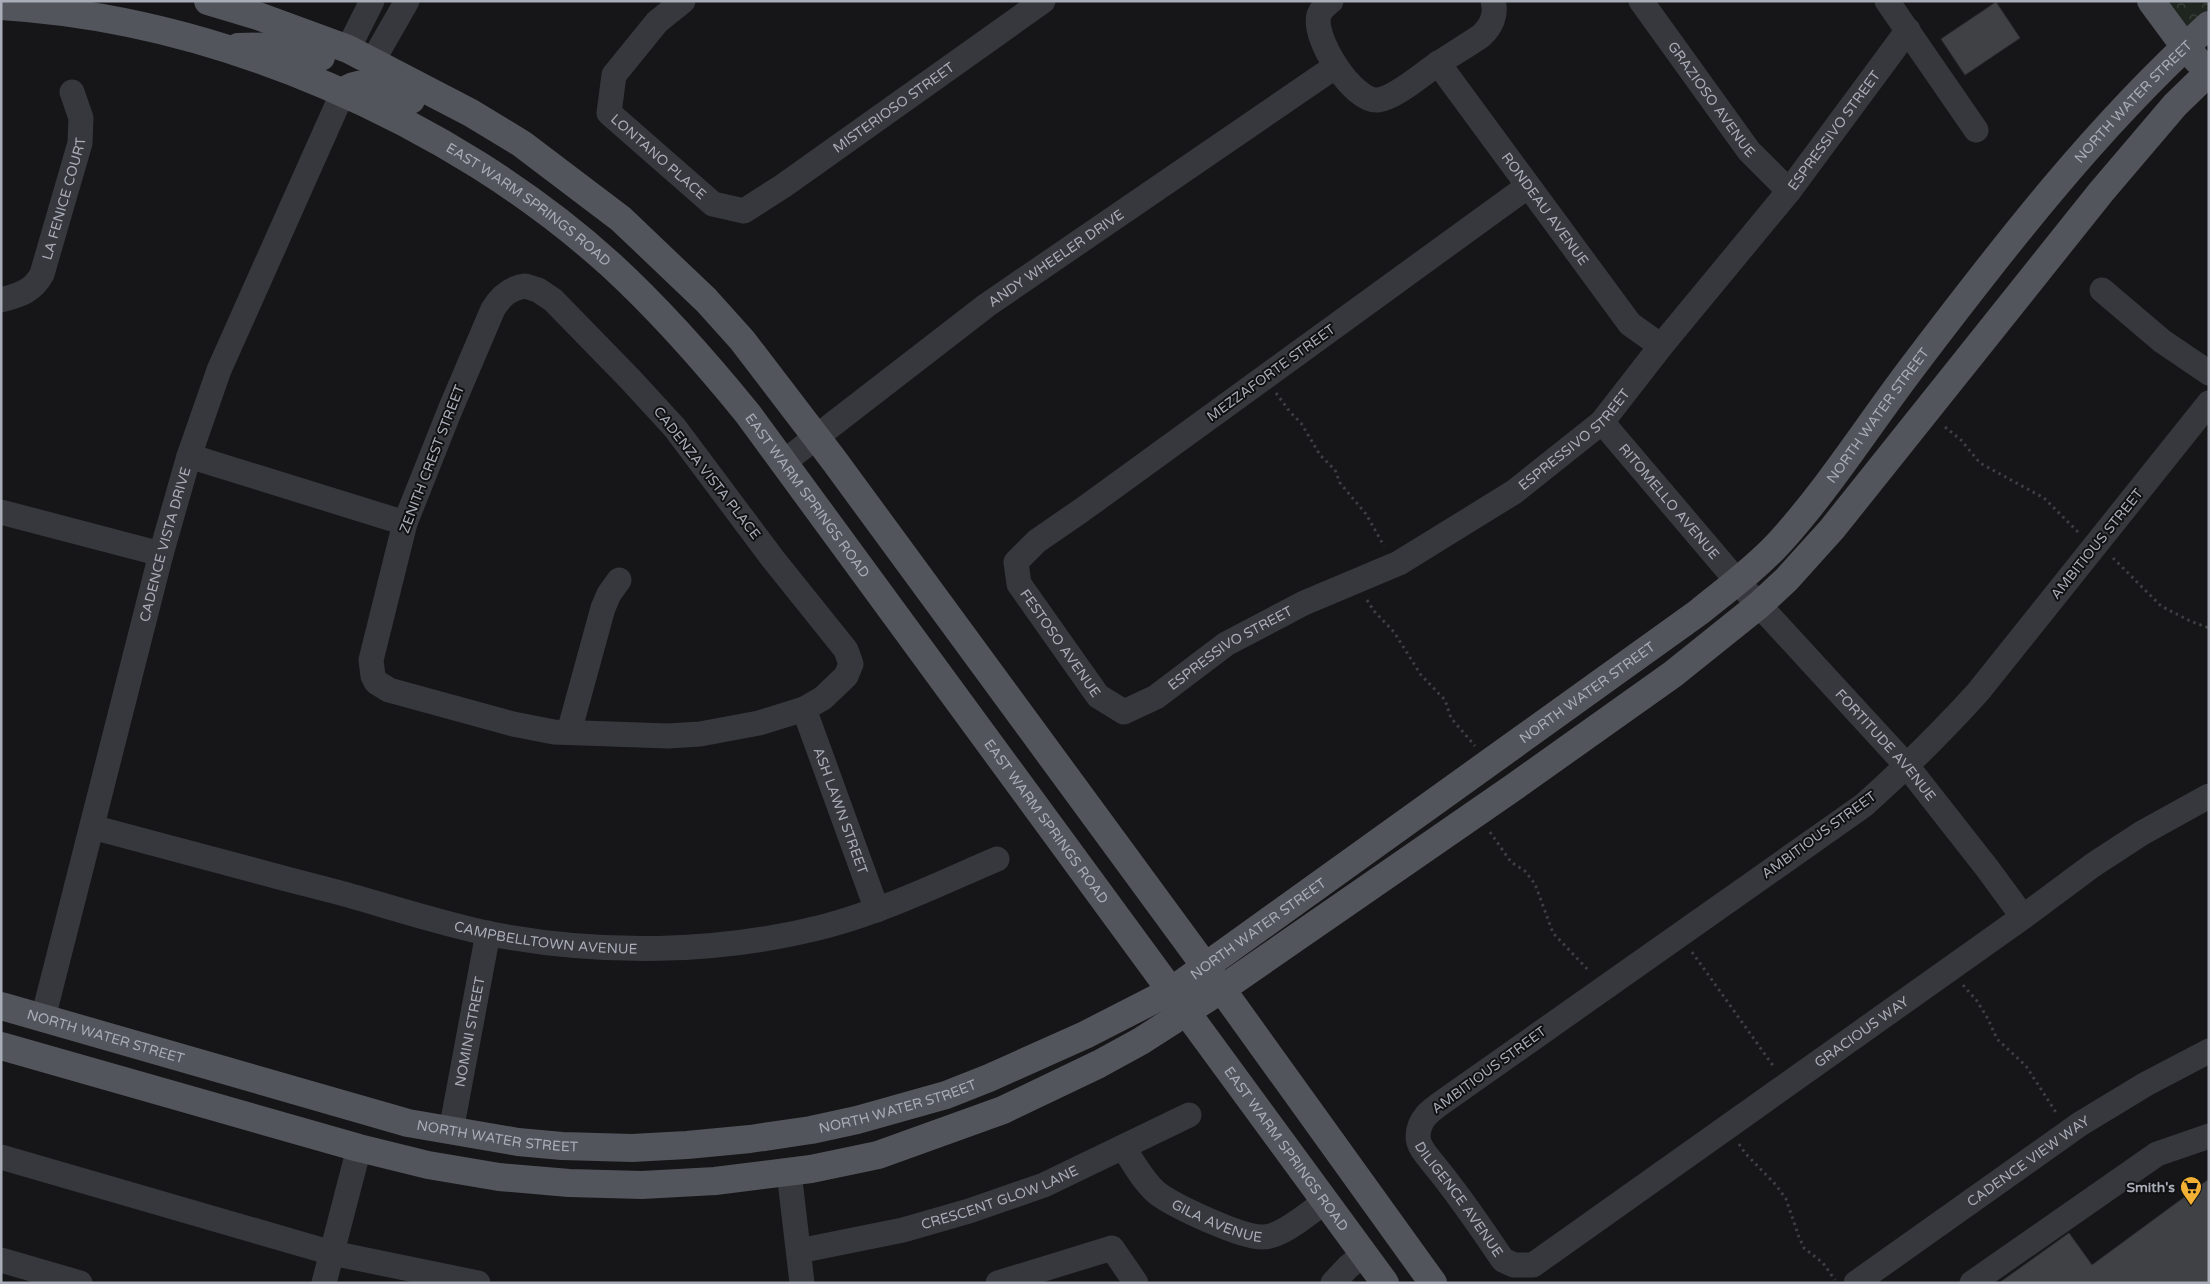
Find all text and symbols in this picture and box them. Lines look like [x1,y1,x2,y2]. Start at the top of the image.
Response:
street label: NORTH WATER STREET [2070,36,2196,166]
street label: GRAZIOSO AVENUE [1664,38,1759,161]
street label: MISTERIOSO STREET [830,58,958,156]
street label: ESPRESSIVO STREET [1784,67,1884,194]
street label: LONTANO PLACE [607,110,710,203]
street label: LA FENICE COURT [38,136,89,262]
street label: EAST WARM SPRINGS ROAD [443,139,615,270]
street label: RONDEAU AVENUE [1498,149,1592,269]
street label: ANDY WHEELER DRIVE [985,205,1127,310]
street label: MEZZAFORTE STREET [1204,320,1339,425]
street label: NORTH WATER STREET [1823,344,1933,486]
street label: ZENITH CREST STREET [396,382,468,536]
street label: ESPRESSIVO STREET [1515,385,1634,494]
street label: CADENZA VISTA PLACE [650,403,764,543]
street label: EAST WARM SPRINGS ROAD [742,410,874,581]
street label: RITOMELLO AVENUE [1615,440,1723,563]
street label: CADENCE VISTA DRIVE [136,465,194,624]
street label: AMBITIOUS STREET [2047,485,2147,603]
street label: FESTOSO AVENUE [1017,586,1105,700]
street label: ESPRESSIVO STREET [1164,602,1296,694]
street label: NORTH WATER STREET [1516,638,1659,747]
street label: FORTITUDE AVENUE [1832,685,1940,804]
street label: EAST WARM SPRINGS ROAD [981,736,1112,907]
street label: ASH LAWN STREET [810,745,872,877]
street label: AMBITIOUS STREET [1758,787,1880,882]
street label: NORTH WATER STREET [1187,874,1330,983]
street label: CAMPBELLTOWN AVENUE [452,917,638,957]
street label: NOMINI STREET [451,975,488,1088]
street label: GRACIOUS WAY [1811,993,1912,1071]
street label: NORTH WATER STREET [25,1005,187,1067]
street label: AMBITIOUS STREET [1428,1022,1550,1117]
street label: EAST WARM SPRINGS ROAD [1221,1063,1352,1234]
street label: NORTH WATER STREET [817,1075,979,1137]
street label: CADENCE VIEW WAY [1963,1112,2093,1210]
street label: NORTH WATER STREET [415,1116,579,1155]
street label: DILIGENCE AVENUE [1411,1139,1507,1260]
street label: CRESCENT GLOW LANE [919,1161,1081,1233]
supermarket icon: Smith's [2179,1175,2203,1206]
place label: Smith's [2126,1179,2175,1196]
street label: GILA AVENUE [1169,1195,1263,1246]

